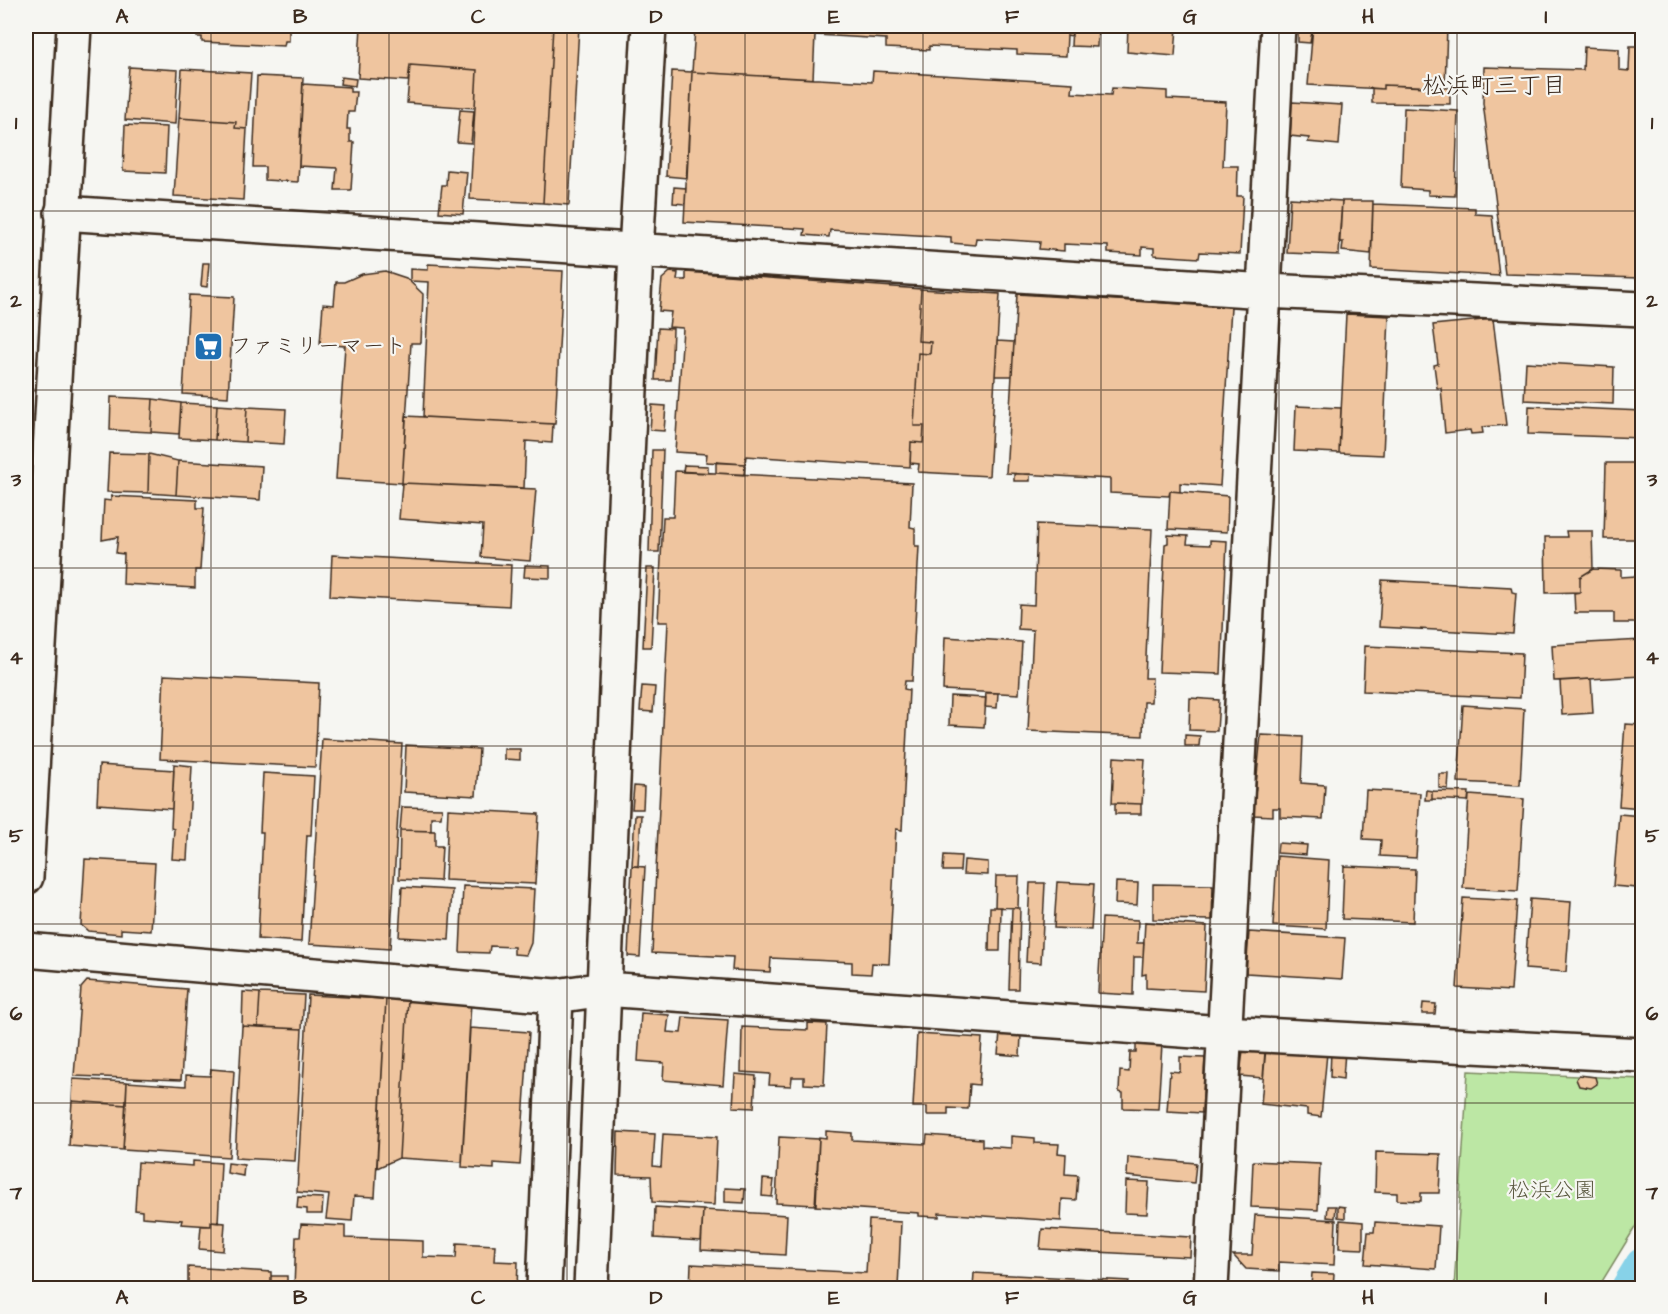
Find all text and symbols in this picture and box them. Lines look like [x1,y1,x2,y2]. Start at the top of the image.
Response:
text: A [116,3,129,31]
text: B [293,3,308,31]
text: C [471,3,486,31]
text: D [650,3,663,31]
text: E [828,3,840,31]
text: F [1005,3,1020,31]
text: G [1183,3,1197,31]
text: H [1362,3,1374,31]
text: I [1544,3,1548,31]
district label: 松浜町三丁目 [1422,69,1566,103]
text: 1 [15,109,18,137]
text: 1 [1651,109,1654,137]
text: 2 [9,287,22,315]
text: 2 [1645,287,1658,315]
supermarket icon: ファミリーマート [193,330,225,362]
place label: ファミリーマート [230,331,406,362]
text: 3 [10,466,22,494]
text: 3 [1646,466,1658,494]
text: 4 [9,644,23,672]
text: 4 [1645,644,1659,672]
text: 5 [9,822,24,850]
text: 5 [1645,822,1660,850]
text: 6 [10,1000,23,1028]
text: 6 [1646,1000,1659,1028]
park label: 松浜公園 [1508,1175,1596,1206]
text: 7 [9,1179,23,1207]
text: 7 [1645,1179,1659,1207]
text: A [116,1284,129,1312]
text: B [293,1284,308,1312]
text: C [471,1284,486,1312]
text: D [650,1284,663,1312]
text: E [828,1284,840,1312]
text: F [1005,1284,1020,1312]
text: G [1183,1284,1197,1312]
text: H [1362,1284,1374,1312]
text: I [1544,1284,1548,1312]

